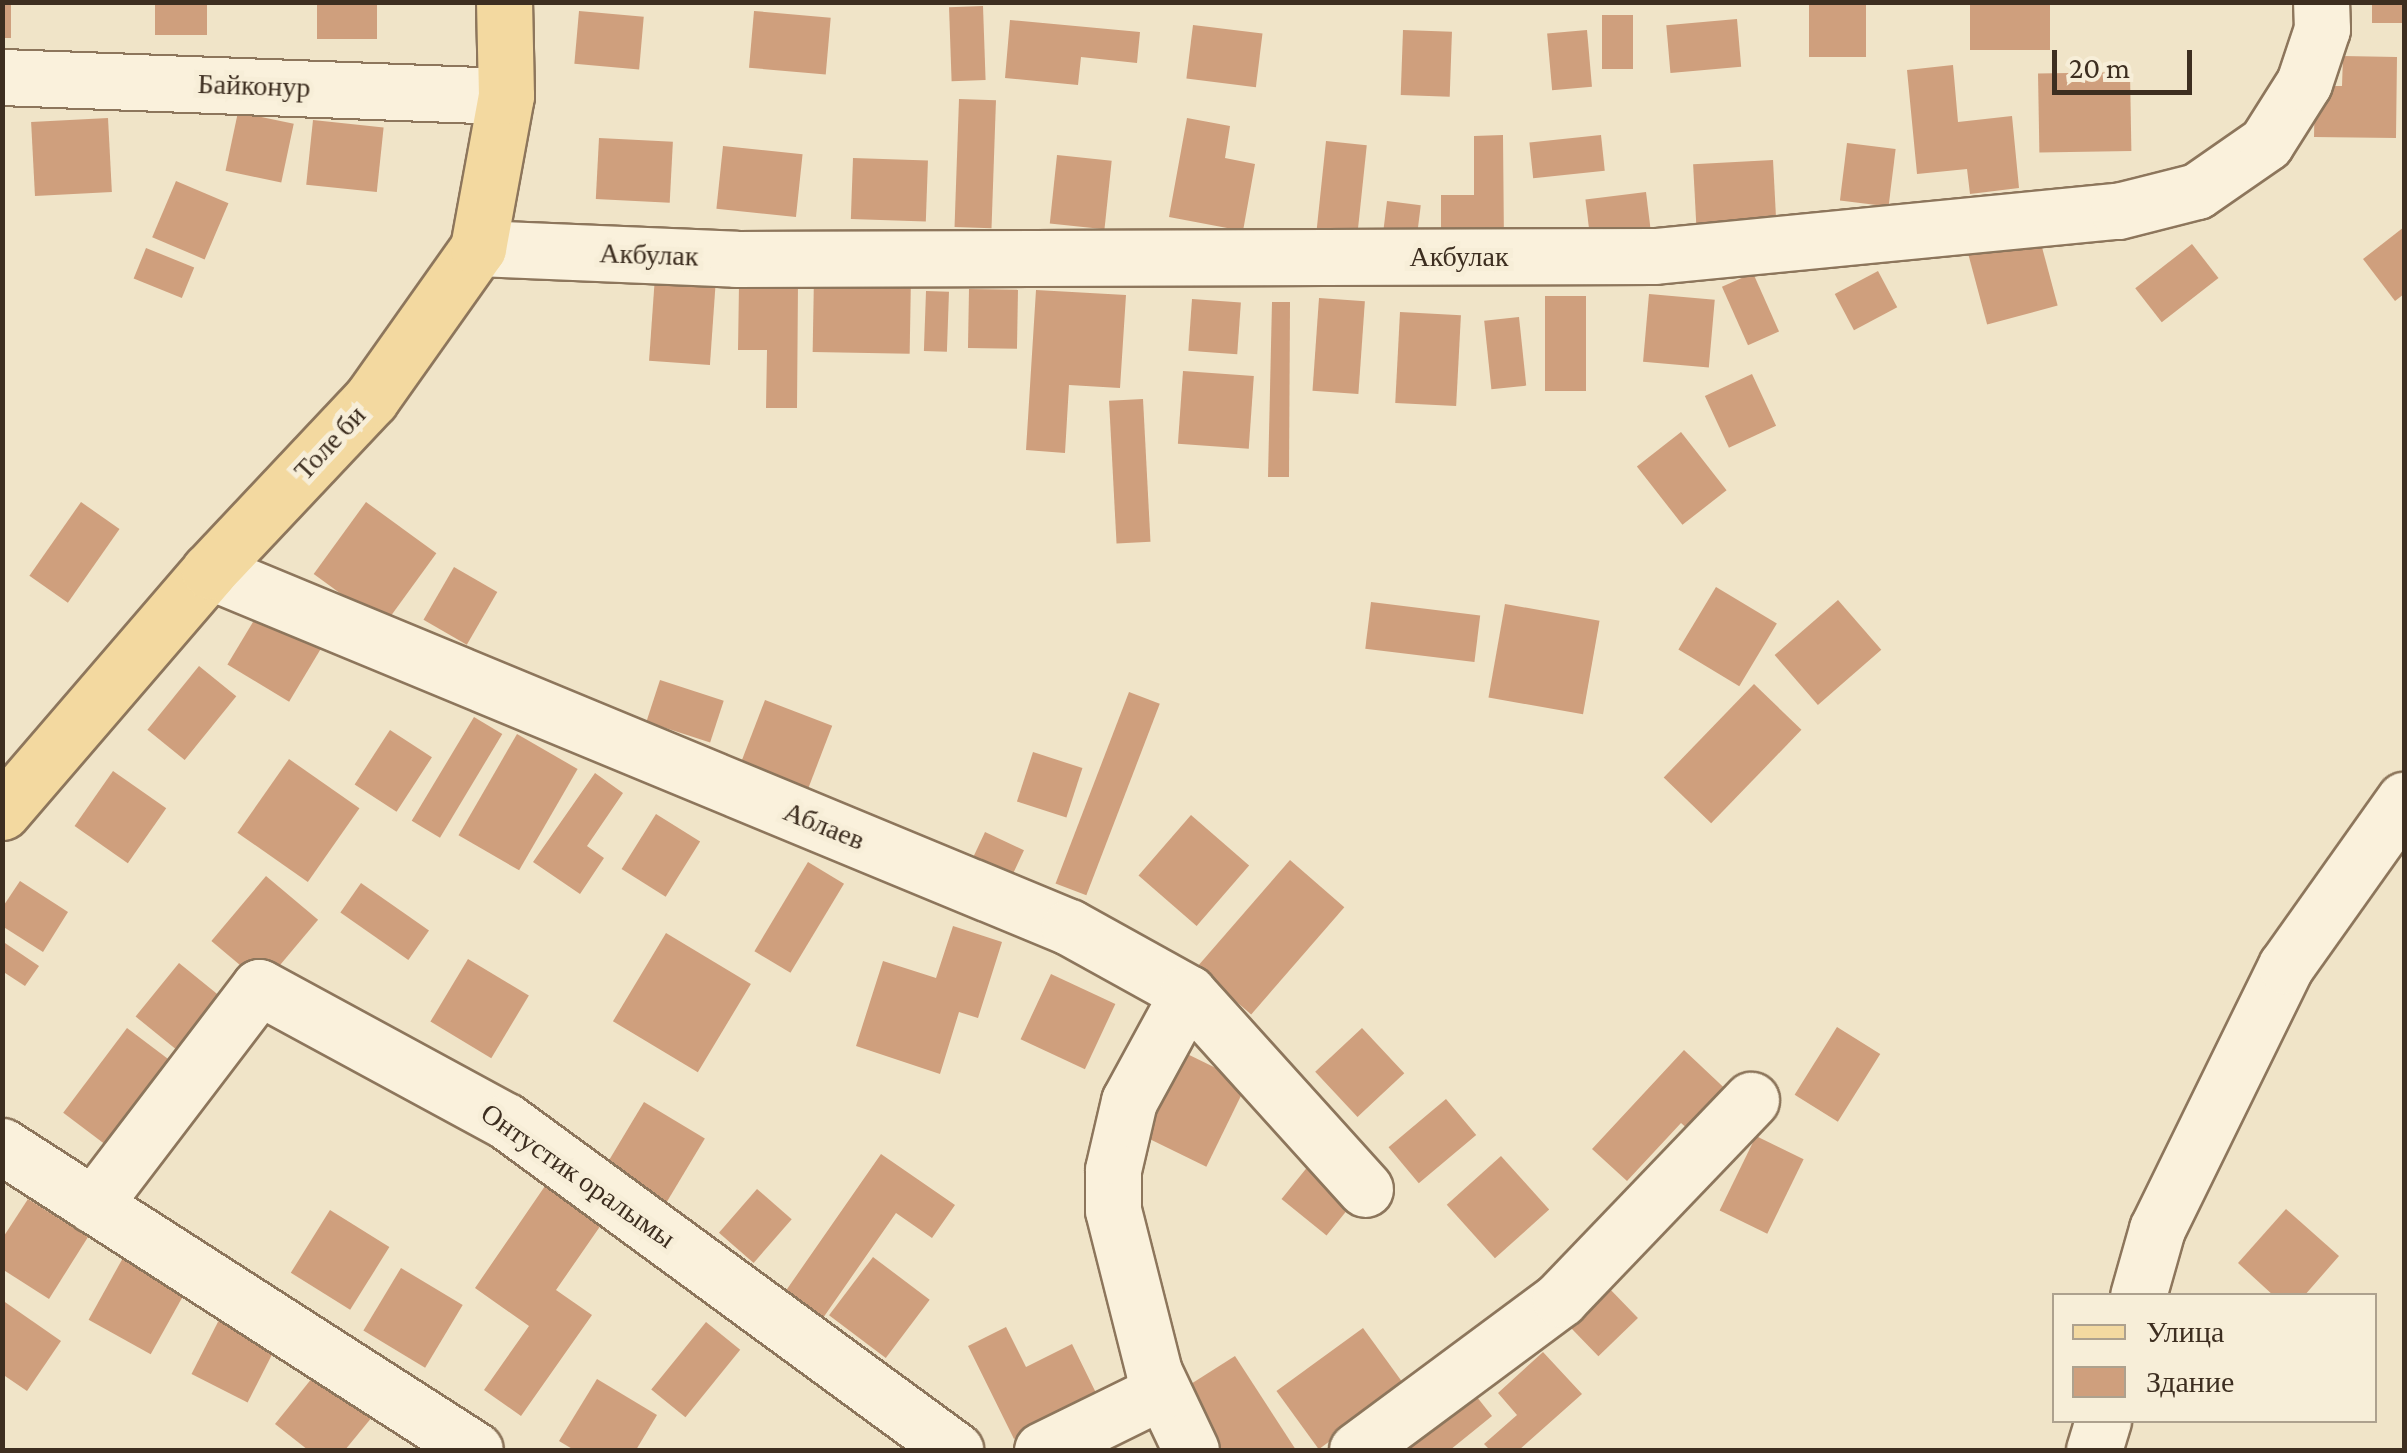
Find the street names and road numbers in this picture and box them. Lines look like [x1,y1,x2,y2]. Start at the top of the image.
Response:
street label: Байконур [197,67,311,105]
street label: Акбулак [599,236,699,274]
street label: Акбулак [1409,240,1509,274]
street label: Толе би [287,399,373,487]
street label: Аблаев [779,795,869,857]
street label: Онтустик оралымы [474,1096,682,1256]

